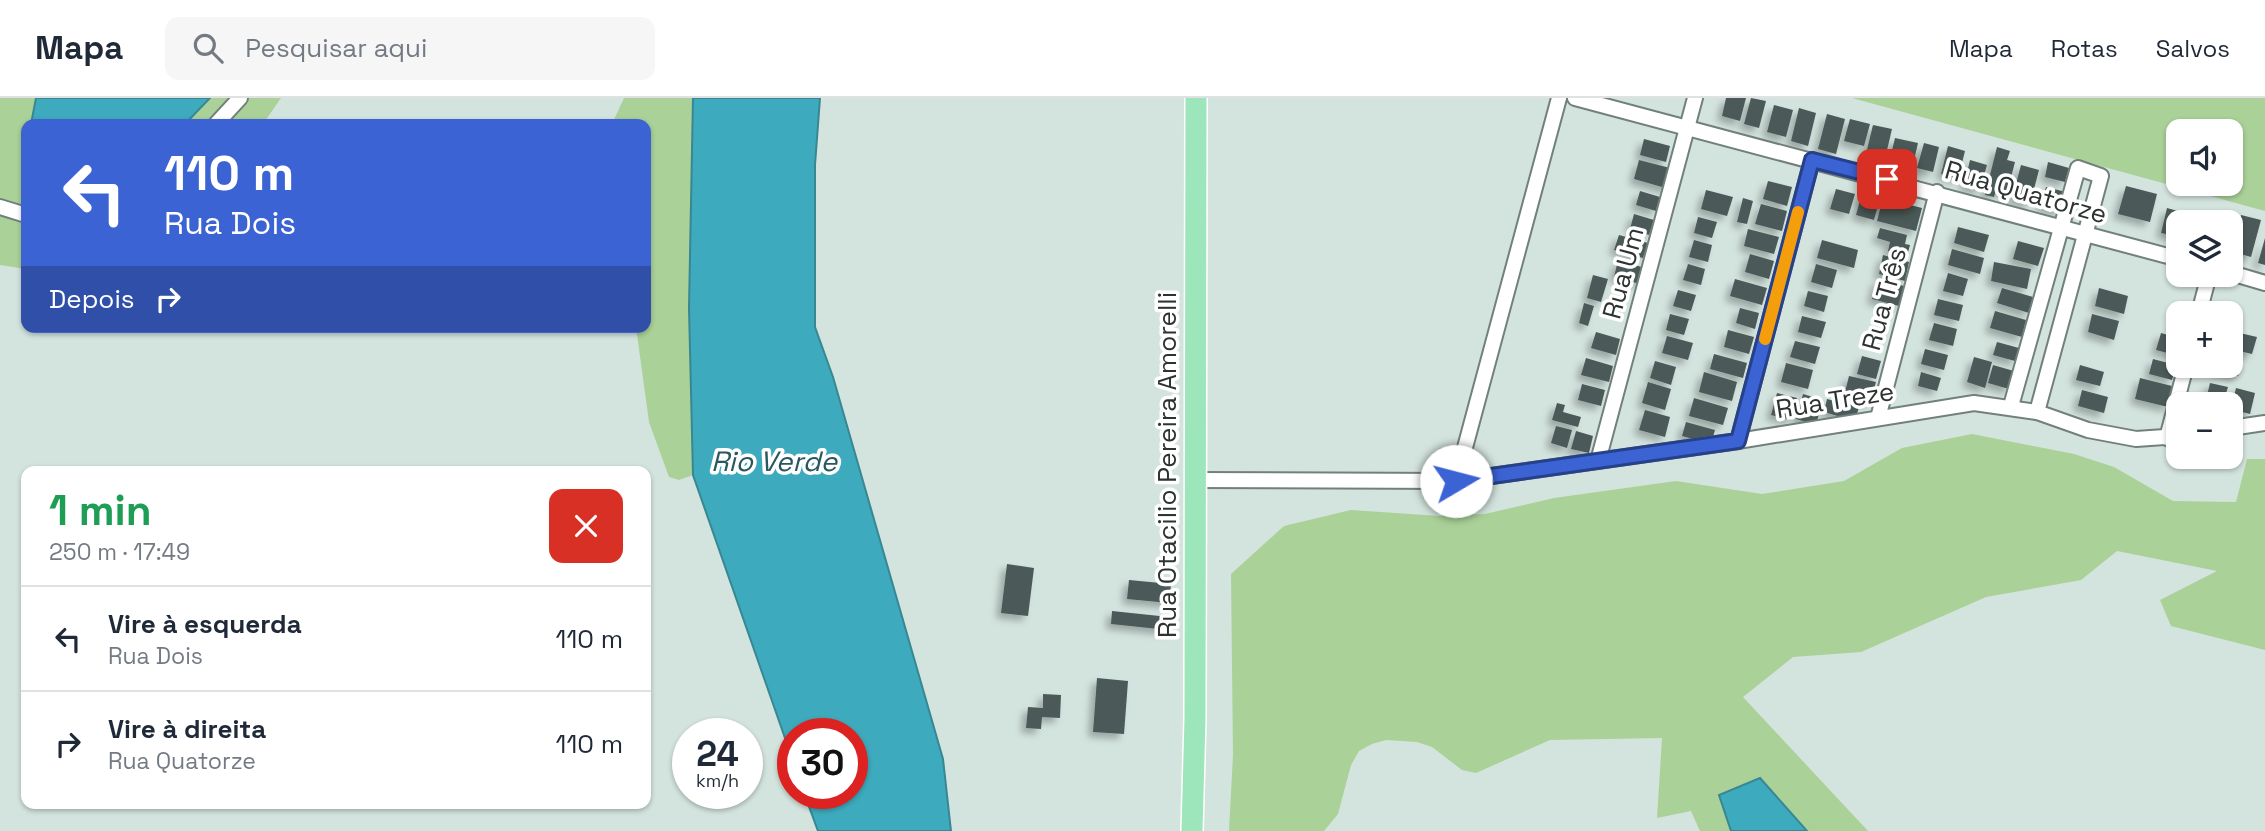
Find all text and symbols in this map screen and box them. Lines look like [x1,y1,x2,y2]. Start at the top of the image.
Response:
search box [165,17,655,80]
text: Mapa [35,27,123,69]
icon: search [189,29,227,67]
text: Pesquisar aqui [245,31,427,65]
text: Mapa [1949,33,2013,64]
text: Rotas [2051,33,2118,64]
text: Salvos [2156,33,2230,64]
map controls [2166,119,2243,469]
button: sound [2166,119,2243,196]
text: 110 m [164,142,294,204]
icon: left [49,147,140,238]
pin [1857,149,1917,209]
street label: Rua Quatorze [1941,153,2111,231]
icon: arrive [1868,160,1906,198]
text: Rua Dois [164,203,296,243]
button: layers [2166,210,2243,287]
street label: Rua Um [1594,223,1652,323]
street label: Rua Três [1854,244,1914,354]
icon: right [149,280,187,318]
text: Depois [49,282,135,316]
street label: Rua Otacilio Pereira Amorelli [1150,292,1184,638]
button: + [2166,301,2243,378]
street label: Rua Treze [1773,374,1897,426]
button: − [2166,392,2243,469]
water label: Rio Verde [711,443,839,479]
position arrow [1419,444,1493,518]
text: 1 min [49,484,152,537]
button: close [549,489,623,563]
text: 250 m · 17:49 [49,537,190,567]
text: Vire à esquerda [108,607,302,641]
icon: left [49,620,87,658]
text: 110 m [556,622,623,656]
text: Rua Dois [108,641,203,671]
text: Vire à direita [108,712,266,746]
speed limit sign: 30 [777,718,868,809]
icon: right [49,725,87,763]
text: 110 m [556,727,623,761]
text: 24 [696,732,739,776]
text: Rua Quatorze [108,746,256,776]
text: km/h [696,769,739,792]

